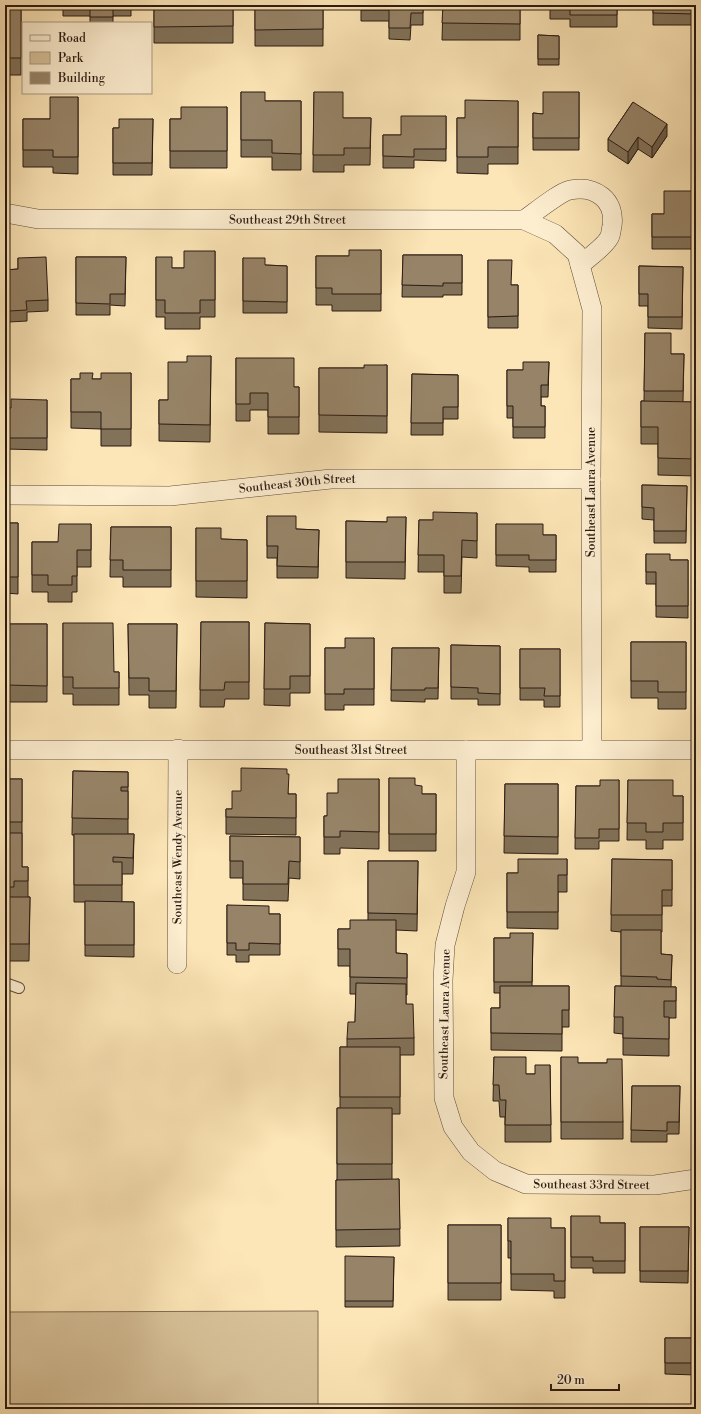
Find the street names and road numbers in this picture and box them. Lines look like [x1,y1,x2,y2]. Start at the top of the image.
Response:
street label: Southeast 29th Street [229,212,347,227]
street label: Southeast Laura Avenue [584,427,599,557]
street label: Southeast 30th Street [238,472,357,496]
street label: Southeast 31st Street [295,743,408,758]
street label: Southeast Wendy Avenue [170,790,185,924]
street label: Southeast Laura Avenue [436,949,454,1079]
street label: Southeast 33rd Street [533,1177,651,1192]

